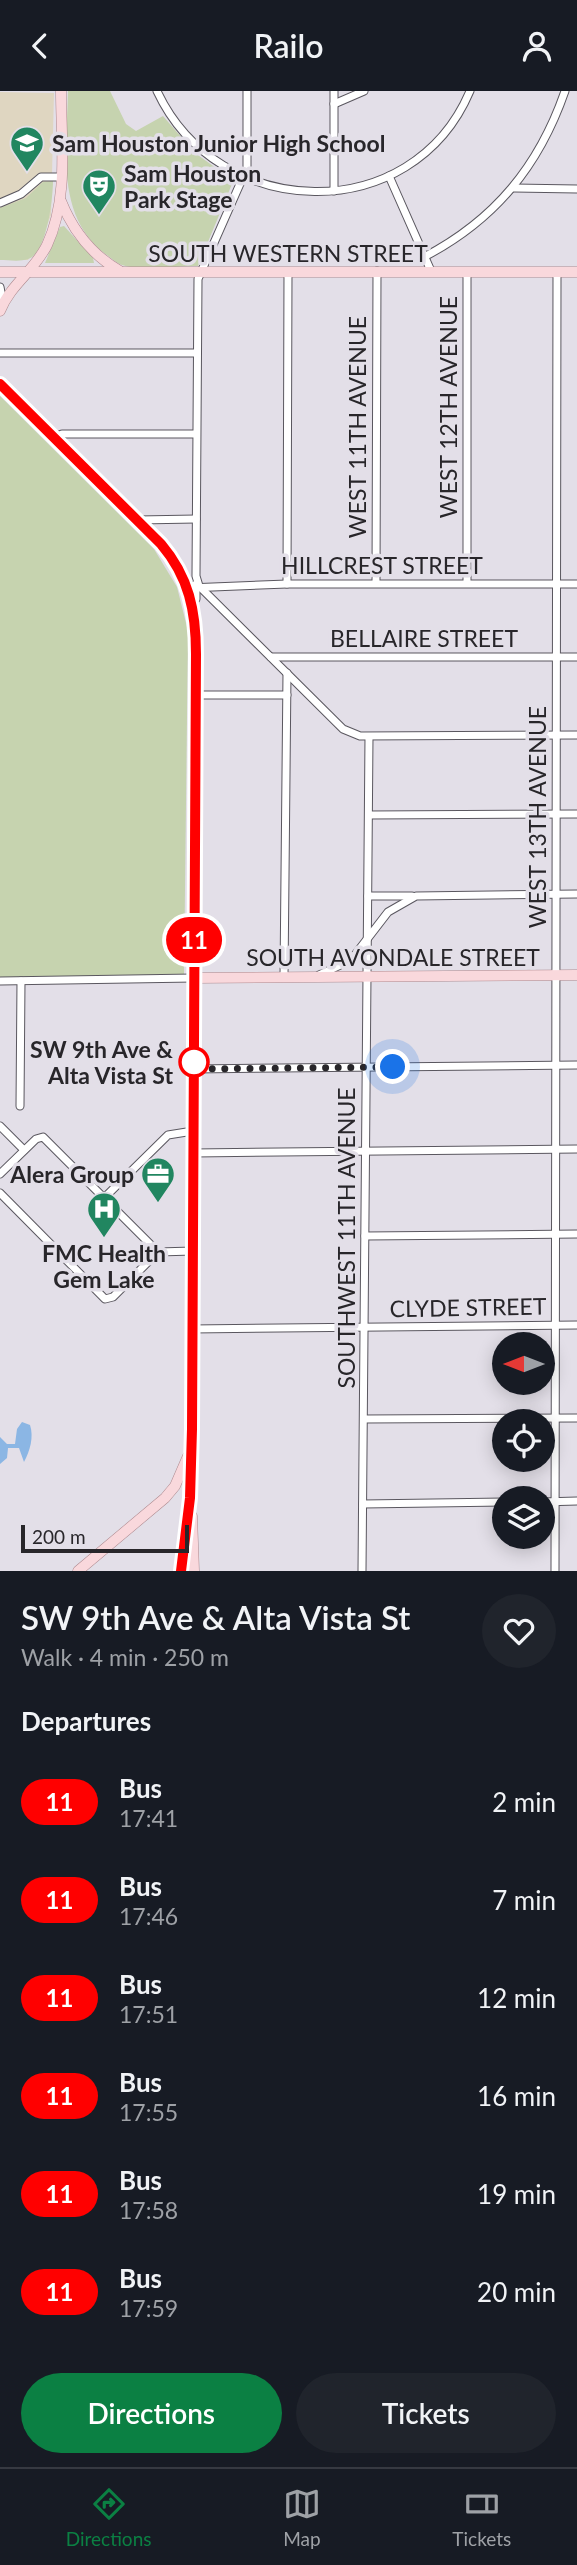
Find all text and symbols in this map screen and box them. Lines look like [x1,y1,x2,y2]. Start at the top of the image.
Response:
text: Railo [253,26,324,65]
icon: back [21,27,59,65]
icon: person [518,27,556,65]
school or university icon: Sam Houston Junior High School [8,124,46,173]
place label: Sam Houston Junior High School [52,129,385,157]
place label: Sam Houston Park Stage [124,159,261,213]
theatre icon: Sam Houston Park Stage [80,167,118,216]
street label: SOUTH WESTERN STREET [148,239,428,267]
street label: WEST 12TH AVENUE [434,296,462,518]
street label: WEST 11TH AVENUE [343,316,371,538]
street label: HILLCREST STREET [281,551,483,579]
street label: BELLAIRE STREET [330,624,518,652]
street label: WEST 13TH AVENUE [523,706,551,928]
line badge: 11 [162,917,226,963]
text: 11 [180,925,208,954]
street label: SOUTH AVONDALE STREET [246,943,540,971]
place label: SW 9th Ave & Alta Vista St [30,1035,173,1089]
marker: SW 9th Ave & Alta Vista St [179,1047,209,1077]
your location [375,1049,410,1084]
street label: SOUTHWEST 11TH AVENUE [332,1087,360,1389]
office icon: Alera Group [139,1155,177,1204]
place label: Alera Group [9,1160,134,1188]
hospital icon: FMC Health Gem Lake [85,1190,123,1239]
place label: FMC Health Gem Lake [42,1239,166,1293]
street label: CLYDE STREET [389,1292,547,1322]
north arrow [492,1332,555,1395]
map controls [492,1332,555,1549]
button: locate [492,1409,555,1472]
button: layers [492,1486,555,1549]
scale bar [21,1522,189,1554]
text: 200 m [32,1525,86,1548]
button: heart [482,1594,556,1668]
text: SW 9th Ave & Alta Vista St [21,1597,410,1637]
text: Walk · 4 min · 250 m [21,1643,229,1671]
text: Departures [21,1705,151,1737]
text: Bus [119,1772,162,1804]
text: 2 min [492,1786,556,1818]
text: 11 [46,1787,73,1816]
text: 17:41 [119,1804,178,1832]
text: Bus [119,1870,162,1902]
text: 7 min [492,1884,556,1916]
text: 11 [46,1885,73,1914]
text: 17:46 [119,1902,178,1930]
text: Bus [119,1968,162,2000]
text: 12 min [477,1982,556,2014]
text: 11 [46,1983,73,2012]
text: 17:51 [119,2000,178,2028]
text: Bus [119,2066,162,2098]
text: 16 min [477,2080,556,2112]
text: 11 [46,2081,73,2110]
text: 17:55 [119,2098,178,2126]
text: Bus [119,2164,162,2196]
text: 19 min [477,2178,556,2210]
text: 11 [46,2179,73,2208]
text: 17:58 [119,2196,178,2224]
text: Bus [119,2262,162,2294]
text: 20 min [477,2276,556,2308]
text: 11 [46,2277,73,2306]
text: 17:59 [119,2294,178,2322]
button: Directions [21,2373,282,2453]
button: Tickets [296,2373,556,2453]
tab: Directions [66,2485,151,2550]
tab: Map [283,2485,321,2550]
tab: Tickets [452,2485,511,2550]

